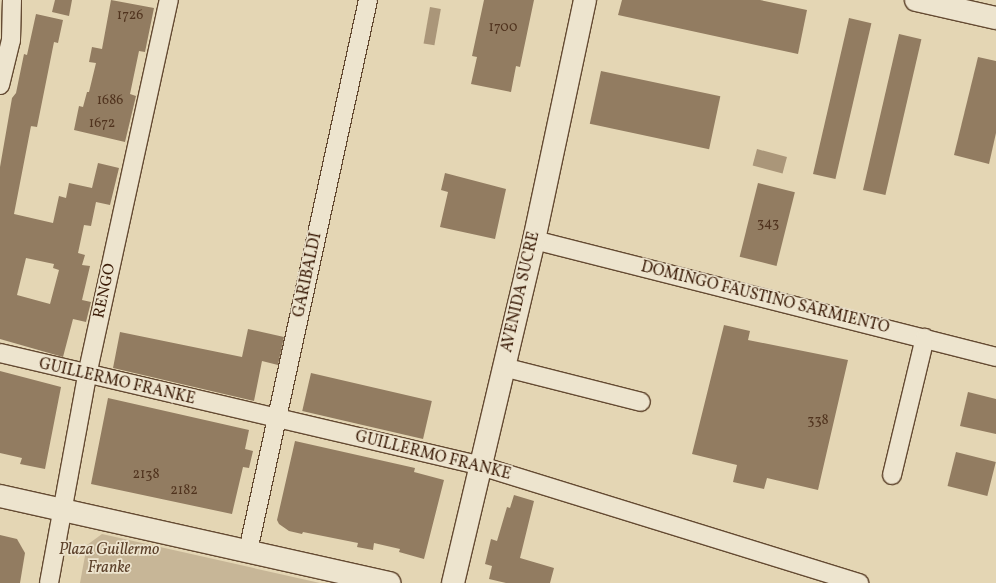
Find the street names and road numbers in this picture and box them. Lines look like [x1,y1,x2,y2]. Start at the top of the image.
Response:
street label: AVENIDA SUCRE [498,230,544,354]
street label: GARIBALDI [290,231,326,319]
street label: DOMINGO FAUSTINO SARMIENTO [639,258,891,338]
street label: RENGO [90,262,120,320]
street label: GUILLERMO FRANKE [37,355,197,409]
street label: GUILLERMO FRANKE [353,427,513,485]

